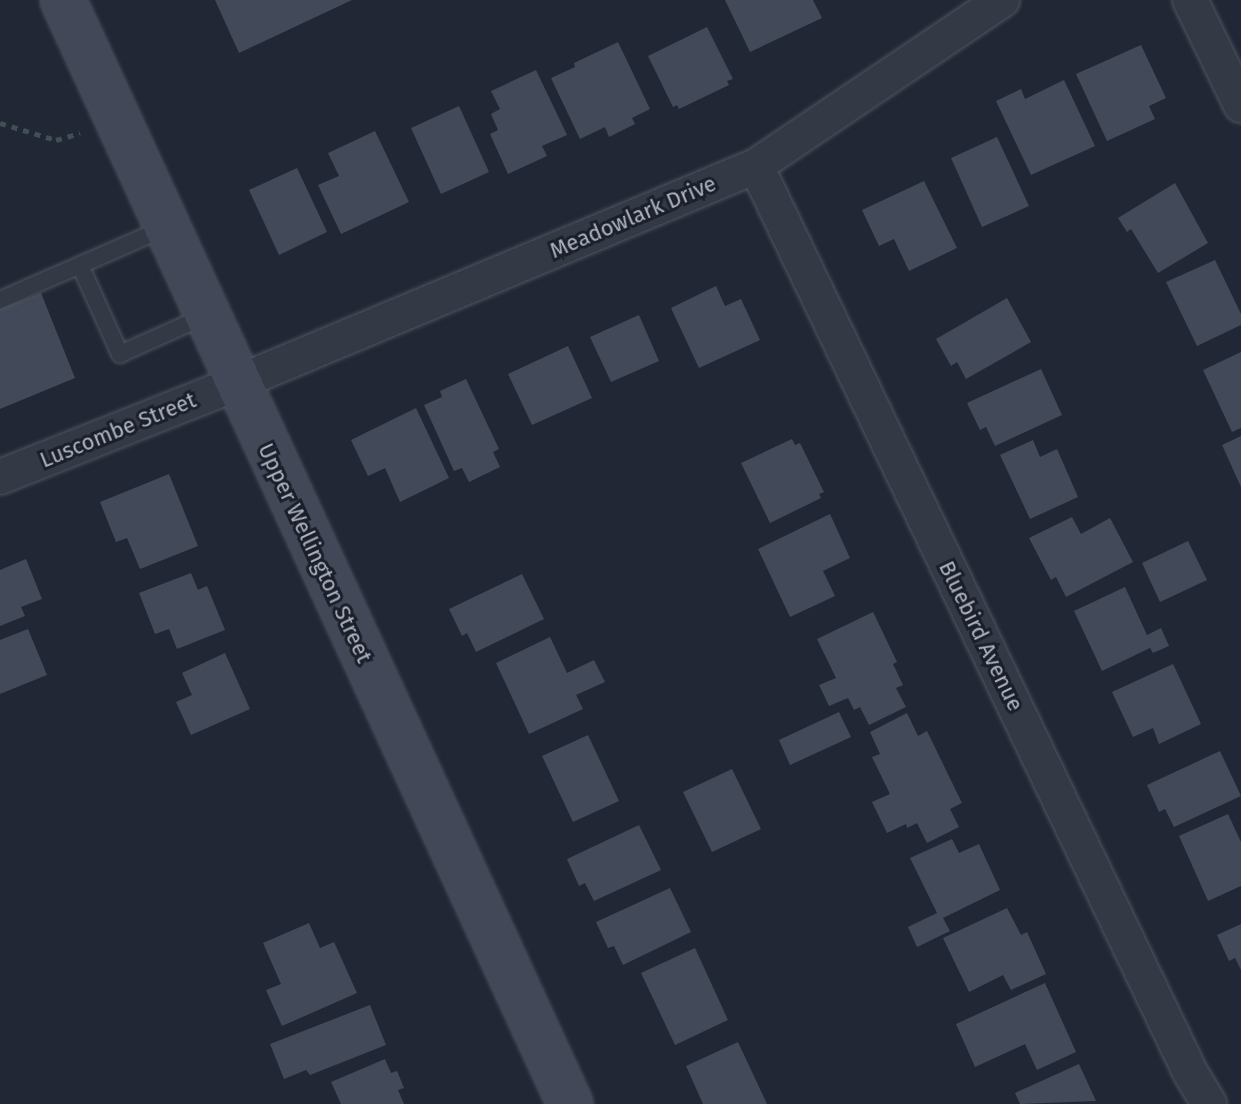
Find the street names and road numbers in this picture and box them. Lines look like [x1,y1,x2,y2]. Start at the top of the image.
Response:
street label: Meadowlark Drive [546,170,720,264]
street label: Luscombe Street [36,387,200,473]
street label: Upper Wellington Street [252,439,378,667]
street label: Bluebird Avenue [933,557,1029,715]

